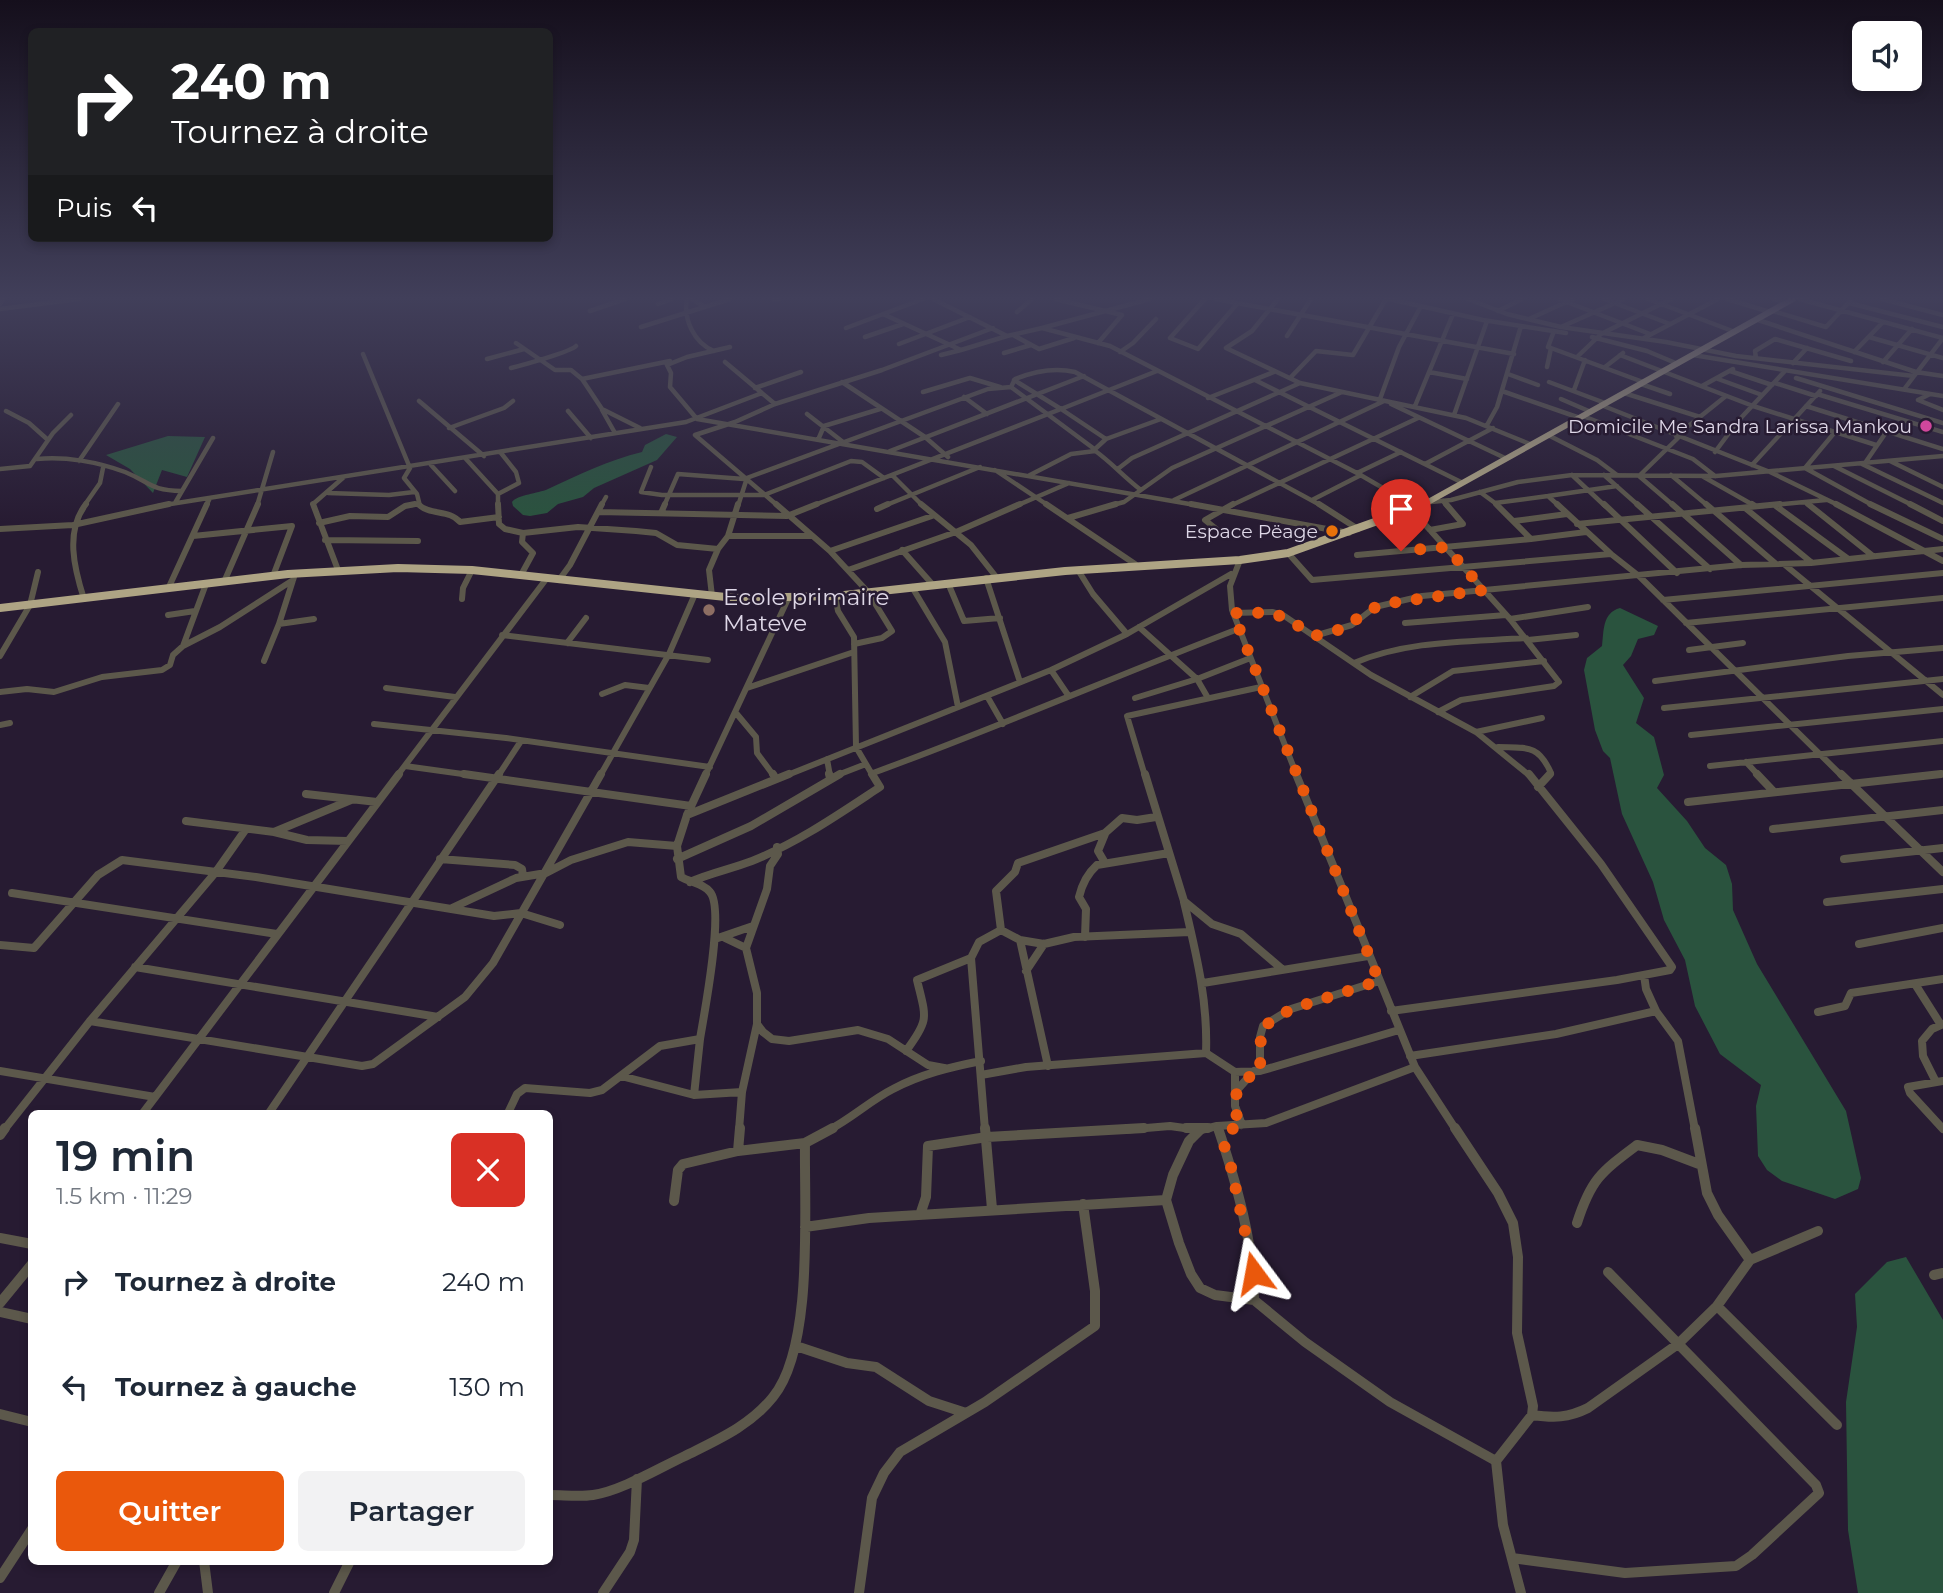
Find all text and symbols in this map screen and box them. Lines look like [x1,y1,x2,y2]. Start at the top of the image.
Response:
map controls [1852,21,1922,91]
button: sound [1852,21,1922,91]
text: 240 m [171,52,332,111]
icon: right [56,56,147,147]
text: Tournez à droite [171,112,429,151]
icon: left [126,189,164,227]
text: Puis [56,192,112,224]
place label: Domicile Me Sandra Larissa Mankou [1568,415,1912,438]
marker: Domicile Me Sandra Larissa Mankou [1918,418,1934,434]
pin [1371,479,1431,551]
icon: arrive [1382,490,1420,528]
place label: Espace Pëage [1185,520,1318,543]
marker: Espace Pëage [1324,523,1340,539]
place label: Ecole primaire Mateve [723,583,889,637]
marker: Ecole primaire Mateve [701,602,717,618]
text: 19 min [56,1130,195,1182]
button: close [451,1133,525,1207]
text: 1.5 km · 11:29 [56,1182,193,1210]
position arrow [1217,1236,1291,1310]
icon: right [56,1263,94,1301]
text: Tournez à droite [115,1266,336,1298]
text: 240 m [442,1266,525,1298]
icon: left [56,1368,94,1406]
text: Tournez à gauche [115,1371,357,1403]
text: 130 m [449,1371,525,1403]
button: Quitter [56,1471,284,1551]
button: Partager [298,1471,525,1551]

